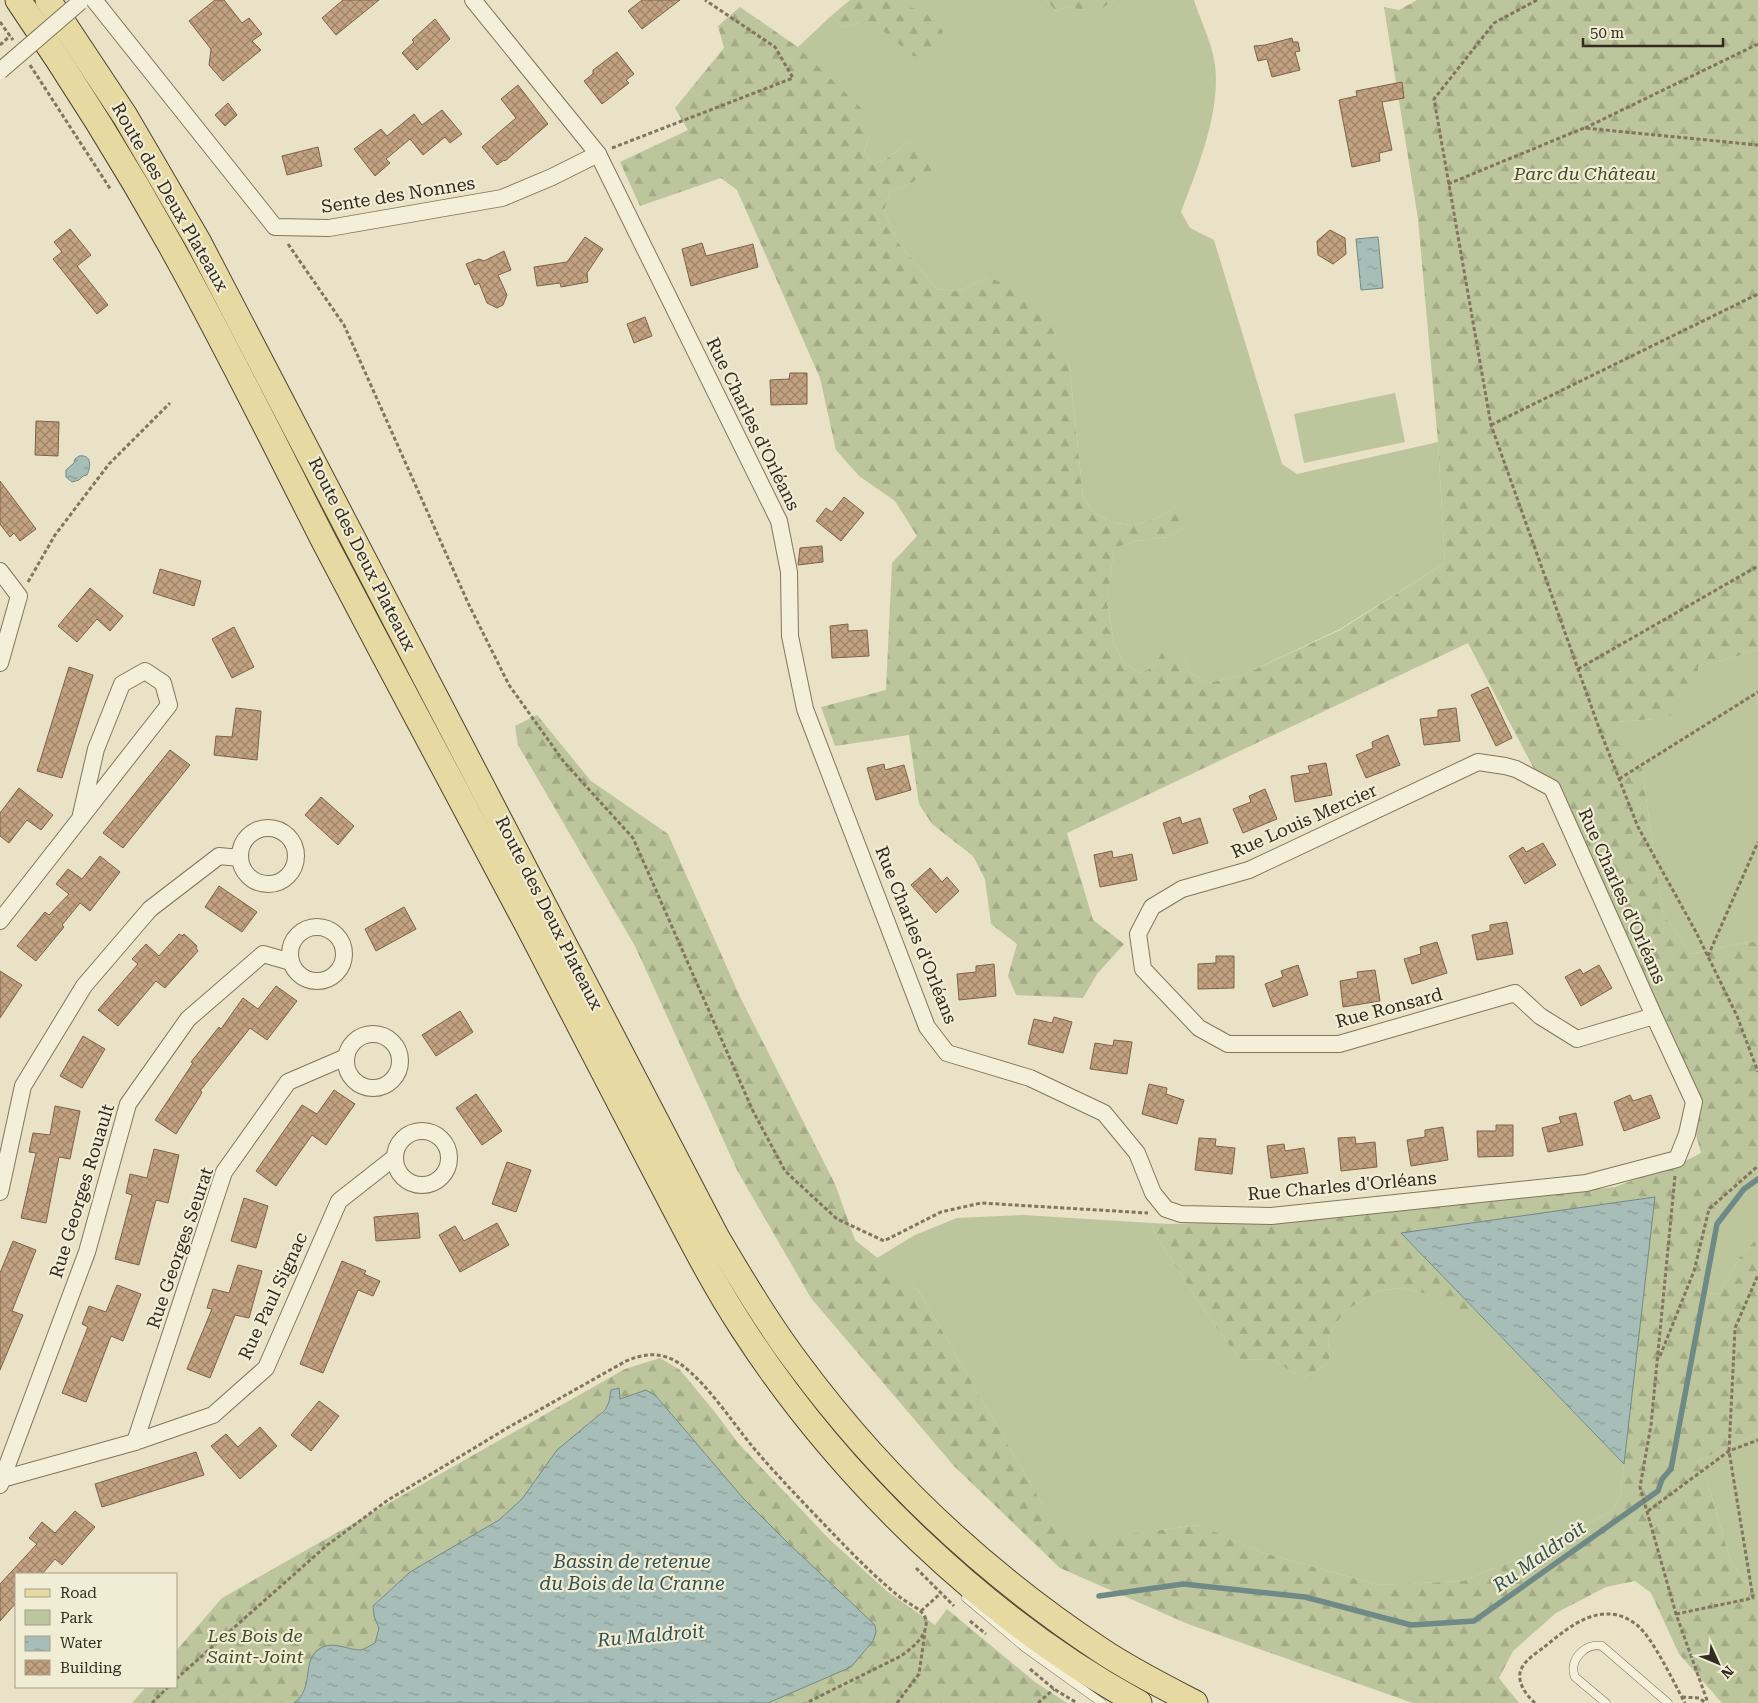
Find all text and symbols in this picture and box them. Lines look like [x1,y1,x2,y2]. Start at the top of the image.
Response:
scale bar [1583,15,1723,47]
text: 50 m [1590,24,1625,42]
street label: Route des Deux Plateaux [108,99,233,295]
park label: Parc du Château [1513,163,1656,184]
street label: Sente des Nonnes [320,172,476,217]
street label: Rue Charles d'Orléans [702,334,805,514]
street label: Route des Deux Plateaux [304,453,421,655]
street label: Rue Louis Mercier [1228,779,1380,862]
street label: Rue Charles d'Orléans [1574,805,1671,987]
street label: Route des Deux Plateaux [491,812,608,1014]
street label: Rue Charles d'Orléans [871,843,962,1027]
street label: Rue Ronsard [1333,983,1445,1032]
street label: Rue Georges Rouault [45,1101,118,1280]
street label: Rue Georges Seurat [142,1164,217,1331]
street label: Rue Charles d'Orléans [1246,1167,1437,1204]
street label: Rue Paul Signac [234,1229,311,1363]
water label: Ru Maldroit [1488,1516,1590,1597]
water label: Bassin de retenue du Bois de la Cranne [539,1550,725,1595]
legend [15,1573,178,1688]
text: Road [60,1584,97,1602]
text: Park [60,1609,94,1627]
water label: Ru Maldroit [595,1619,706,1652]
park label: Les Bois de Saint-Joint [206,1625,304,1667]
text: Water [60,1634,102,1652]
north arrow [1693,1638,1743,1688]
text: Building [60,1659,122,1677]
text: N [1718,1663,1737,1682]

